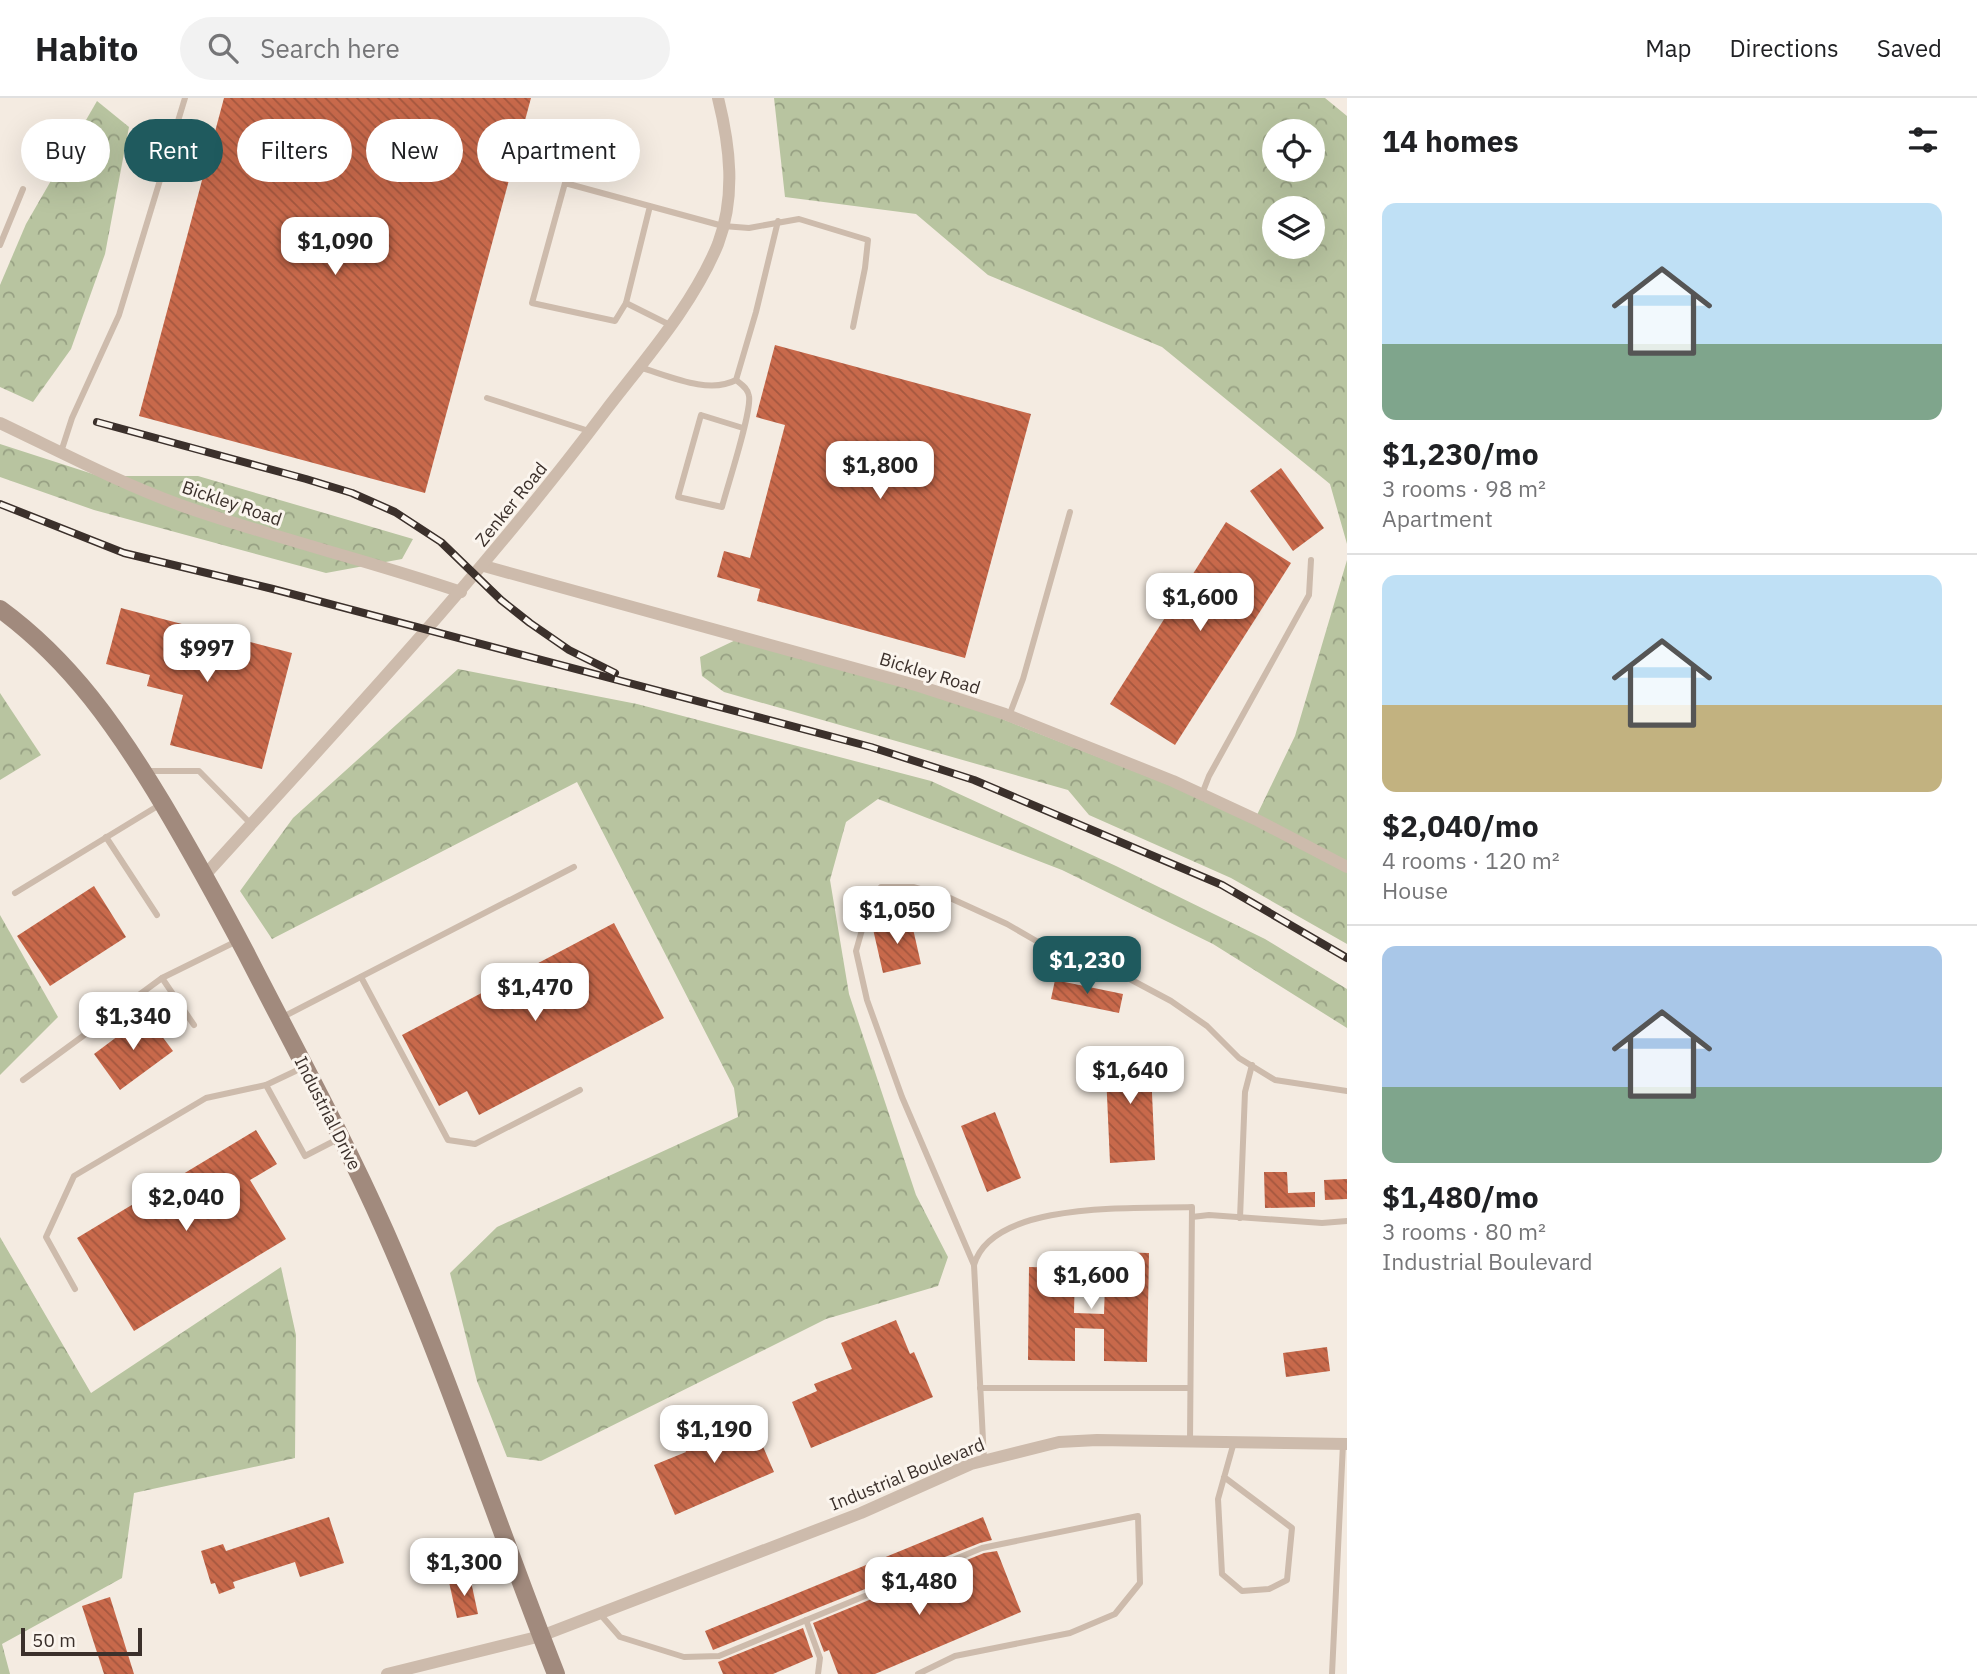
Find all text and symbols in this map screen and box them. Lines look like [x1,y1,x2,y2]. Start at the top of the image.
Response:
search box [180,17,670,80]
text: Habito [35,27,138,70]
icon: search [204,29,242,67]
text: Search here [260,31,400,65]
text: Map [1645,32,1691,64]
text: Directions [1729,32,1839,64]
text: Saved [1877,32,1942,64]
chip: Buy [21,119,110,182]
chip: Rent [124,119,223,182]
chip: Filters [237,119,352,182]
chip: New [366,119,463,182]
chip: Apartment [477,119,640,182]
map controls [1262,119,1325,259]
button: locate [1262,119,1325,182]
text: 14 homes [1382,121,1519,160]
icon: filters [1904,121,1942,159]
button: layers [1262,196,1325,259]
pin: $1,090 [278,218,392,277]
text: $1,090 [297,225,373,255]
icon: home [1599,248,1725,374]
text: $1,230/mo [1382,434,1539,473]
pin: $1,800 [823,442,937,501]
text: $1,800 [842,449,918,479]
street label: Zenker Road [470,457,552,551]
text: 3 rooms · 98 m² [1382,473,1546,503]
street label: Bickley Road [179,475,285,531]
text: Apartment [1382,503,1493,533]
pin: $1,600 [1143,574,1257,633]
text: $1,600 [1162,581,1238,611]
icon: home [1599,620,1725,746]
pin: $997 [166,624,248,684]
text: $997 [179,632,235,662]
street label: Bickley Road [877,647,983,699]
text: $2,040/mo [1382,806,1539,845]
text: 4 rooms · 120 m² [1382,845,1560,875]
text: House [1382,875,1448,905]
pin: $1,050 [840,886,954,946]
text: $1,050 [859,894,935,924]
pin: $1,230 [1030,936,1144,996]
text: $1,230 [1049,944,1125,974]
pin: $1,470 [478,964,592,1023]
text: $1,470 [497,971,573,1001]
icon: home [1599,991,1725,1117]
pin: $1,340 [76,992,190,1052]
text: $1,340 [95,1000,171,1030]
pin: $1,640 [1073,1046,1187,1106]
street label: Industrial Drive [289,1052,367,1174]
text: $1,640 [1092,1054,1168,1084]
pin: $2,040 [129,1174,243,1233]
text: $1,480/mo [1382,1177,1539,1216]
text: $2,040 [148,1181,224,1211]
text: 3 rooms · 80 m² [1382,1216,1546,1246]
text: Industrial Boulevard [1382,1246,1593,1276]
pin: $1,600 [1034,1252,1148,1311]
text: $1,600 [1053,1259,1129,1289]
pin: $1,190 [657,1406,771,1465]
text: $1,190 [676,1413,752,1443]
street label: Industrial Boulevard [826,1432,988,1516]
pin: $1,300 [407,1538,521,1598]
text: $1,300 [426,1546,502,1576]
pin: $1,480 [862,1558,976,1617]
text: $1,480 [881,1565,957,1595]
scale bar [21,1625,142,1657]
text: 50 m [32,1628,76,1652]

